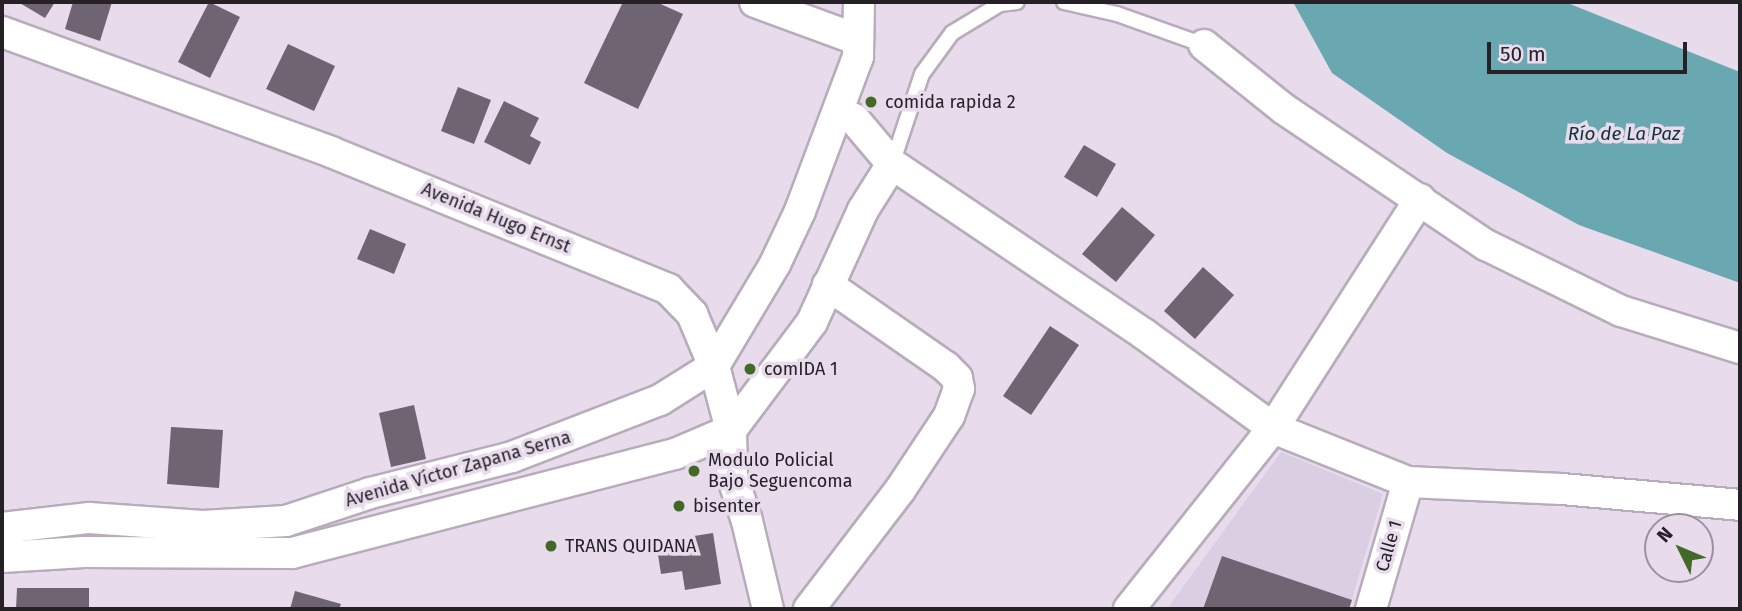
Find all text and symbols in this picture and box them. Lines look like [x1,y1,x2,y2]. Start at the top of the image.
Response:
scale bar [1490,28,1690,72]
text: 50 m [1500,41,1546,67]
place label: comida rapida 2 [885,91,1016,113]
marker: comida rapida 2 [863,94,879,110]
water label: Río de La Paz [1568,123,1680,145]
street label: Avenida Hugo Ernst [418,178,574,258]
place label: comIDA 1 [764,358,838,380]
marker: comIDA 1 [742,361,758,377]
street label: Avenida Víctor Zapana Serna [343,426,573,512]
place label: Modulo Policial Bajo Seguencoma [708,450,852,492]
marker: Modulo Policial Bajo Seguencoma [686,463,702,479]
place label: bisenter [693,495,761,517]
marker: bisenter [671,498,687,514]
north arrow [1644,513,1714,583]
street label: Calle 1 [1371,518,1407,574]
text: N [1652,522,1677,547]
place label: TRANS QUIDANA [565,535,696,557]
marker: TRANS QUIDANA [543,538,559,554]

